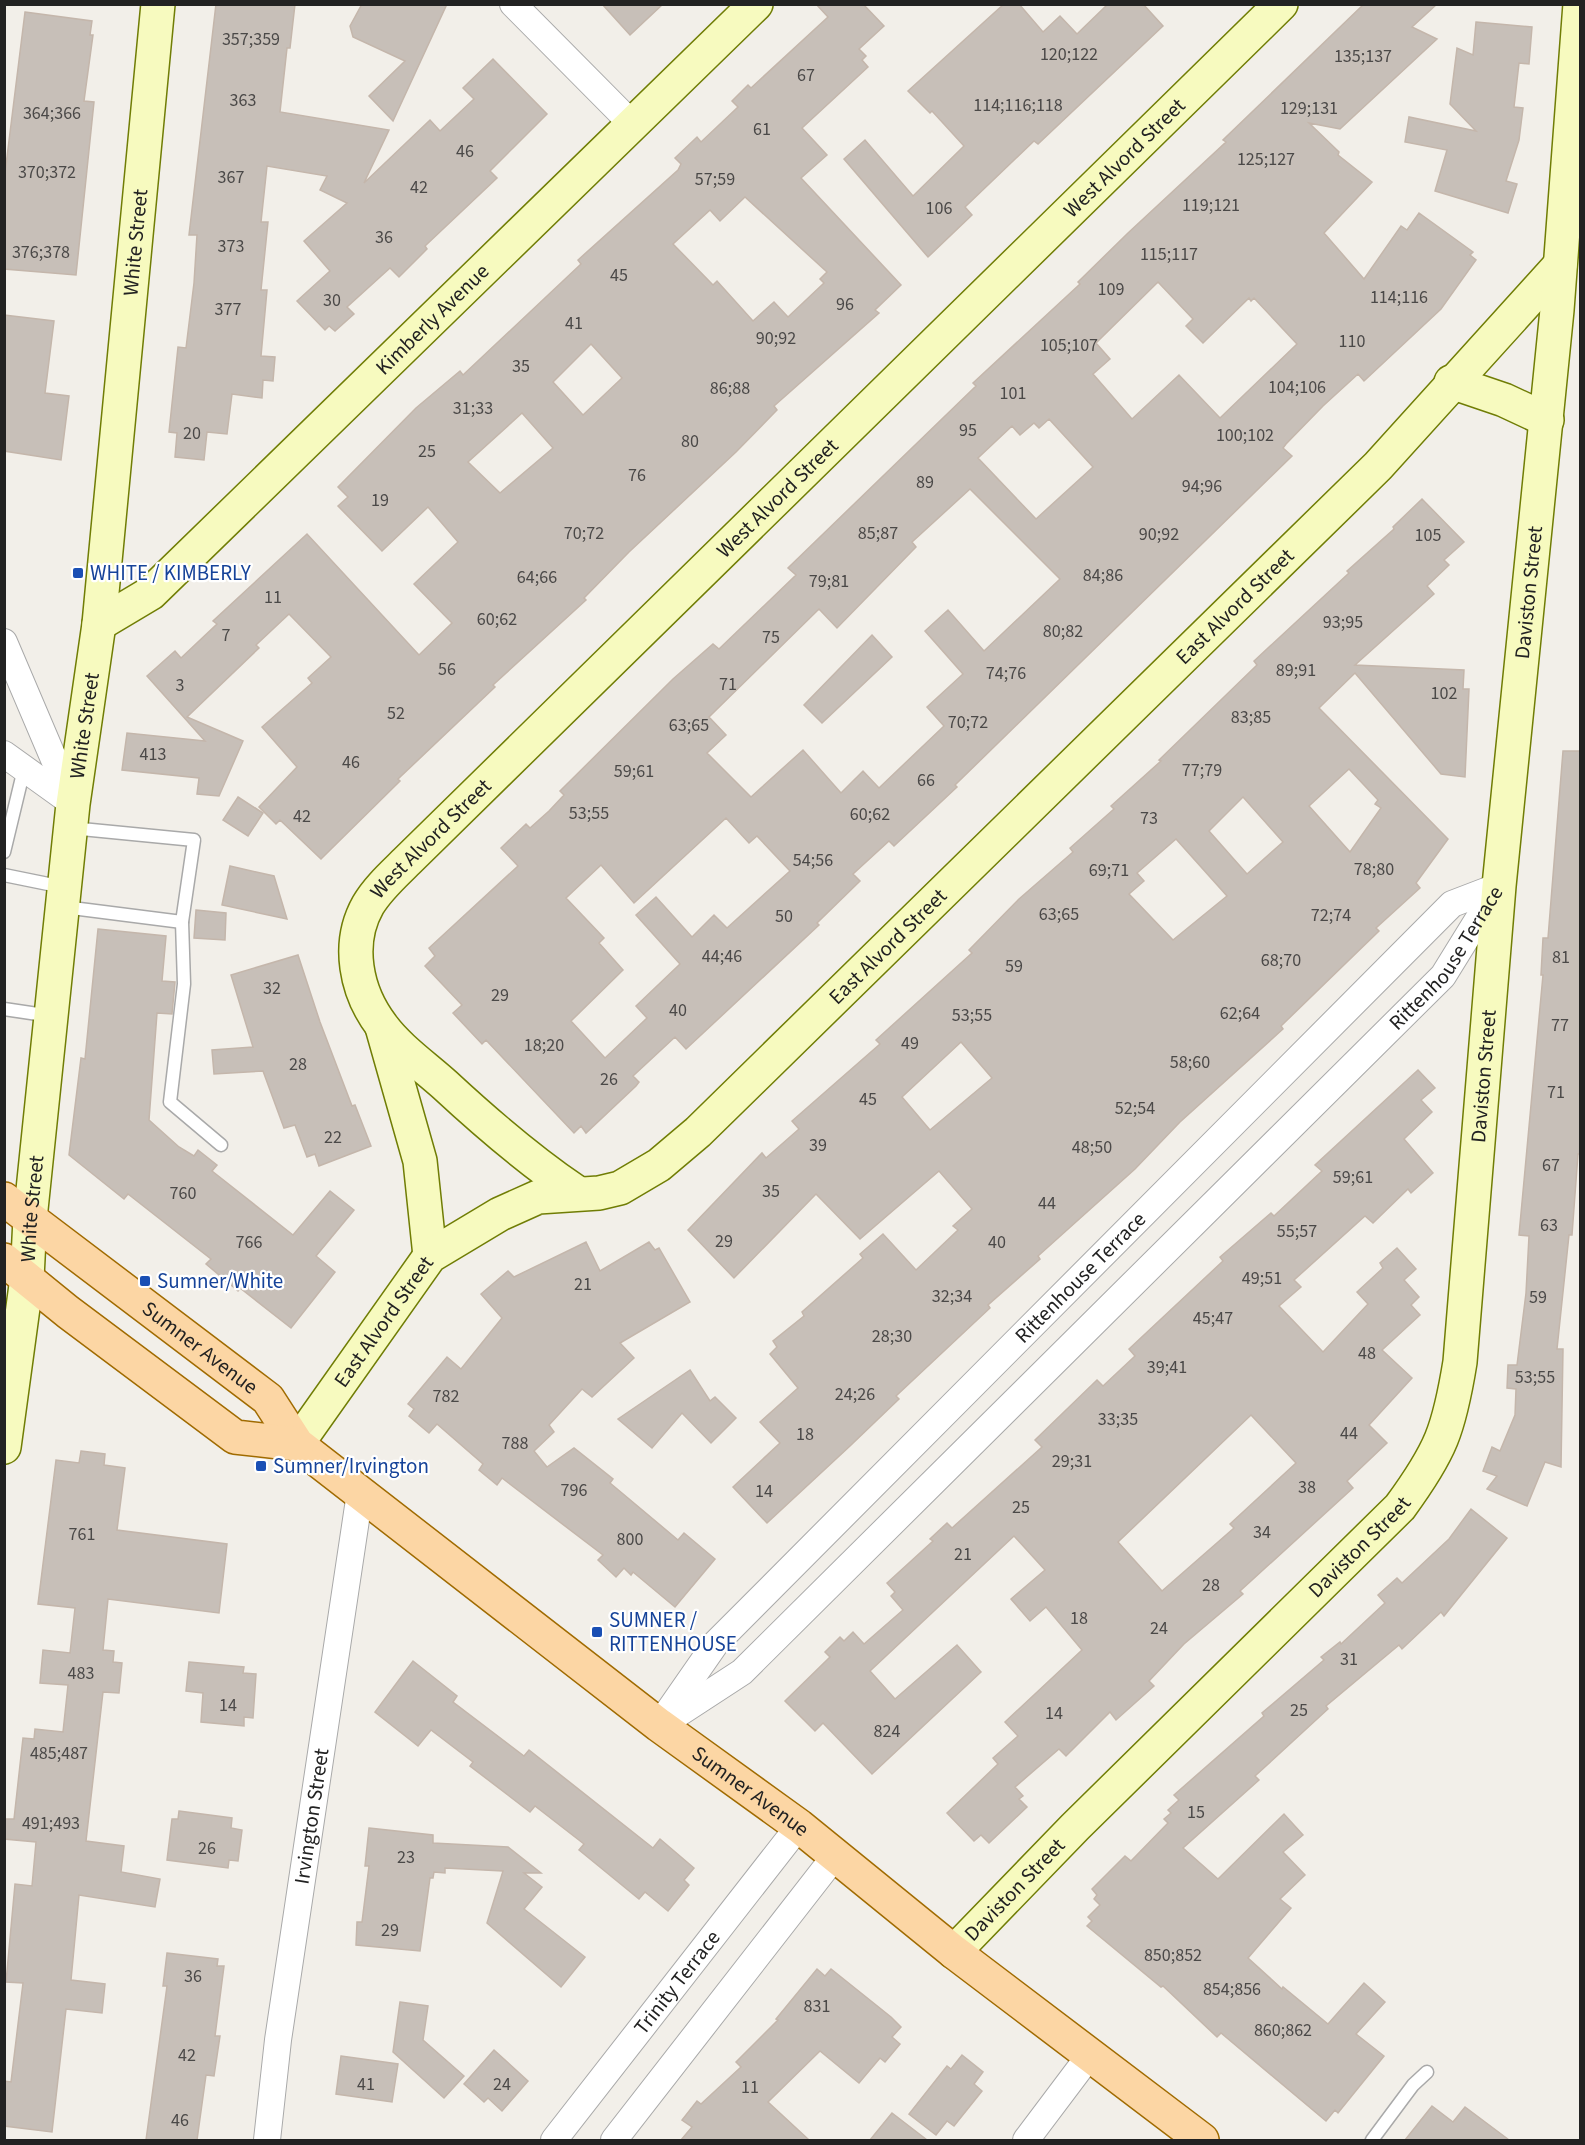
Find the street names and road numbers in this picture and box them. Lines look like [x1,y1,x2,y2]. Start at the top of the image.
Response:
street label: West Alvord Street [1057,91,1192,225]
street label: White Street [115,188,155,297]
street label: Kimberly Avenue [369,257,496,382]
street label: West Alvord Street [710,431,845,565]
street label: Daviston Street [1507,524,1550,660]
street label: East Alvord Street [1169,541,1301,671]
street label: White Street [62,670,107,781]
street label: West Alvord Street [363,772,498,905]
street label: Rittenhouse Terrace [1382,880,1510,1037]
street label: East Alvord Street [822,881,953,1011]
street label: Daviston Street [1463,1008,1504,1144]
street label: White Street [13,1154,52,1263]
street label: Rittenhouse Terrace [1008,1205,1153,1350]
street label: East Alvord Street [327,1250,441,1393]
street label: Sumner Avenue [136,1294,264,1401]
street label: Daviston Street [1301,1490,1418,1605]
street label: Sumner Avenue [686,1738,816,1844]
street label: Irvington Street [287,1746,337,1886]
street label: Daviston Street [957,1831,1072,1948]
street label: Trinity Terrace [627,1924,727,2041]

